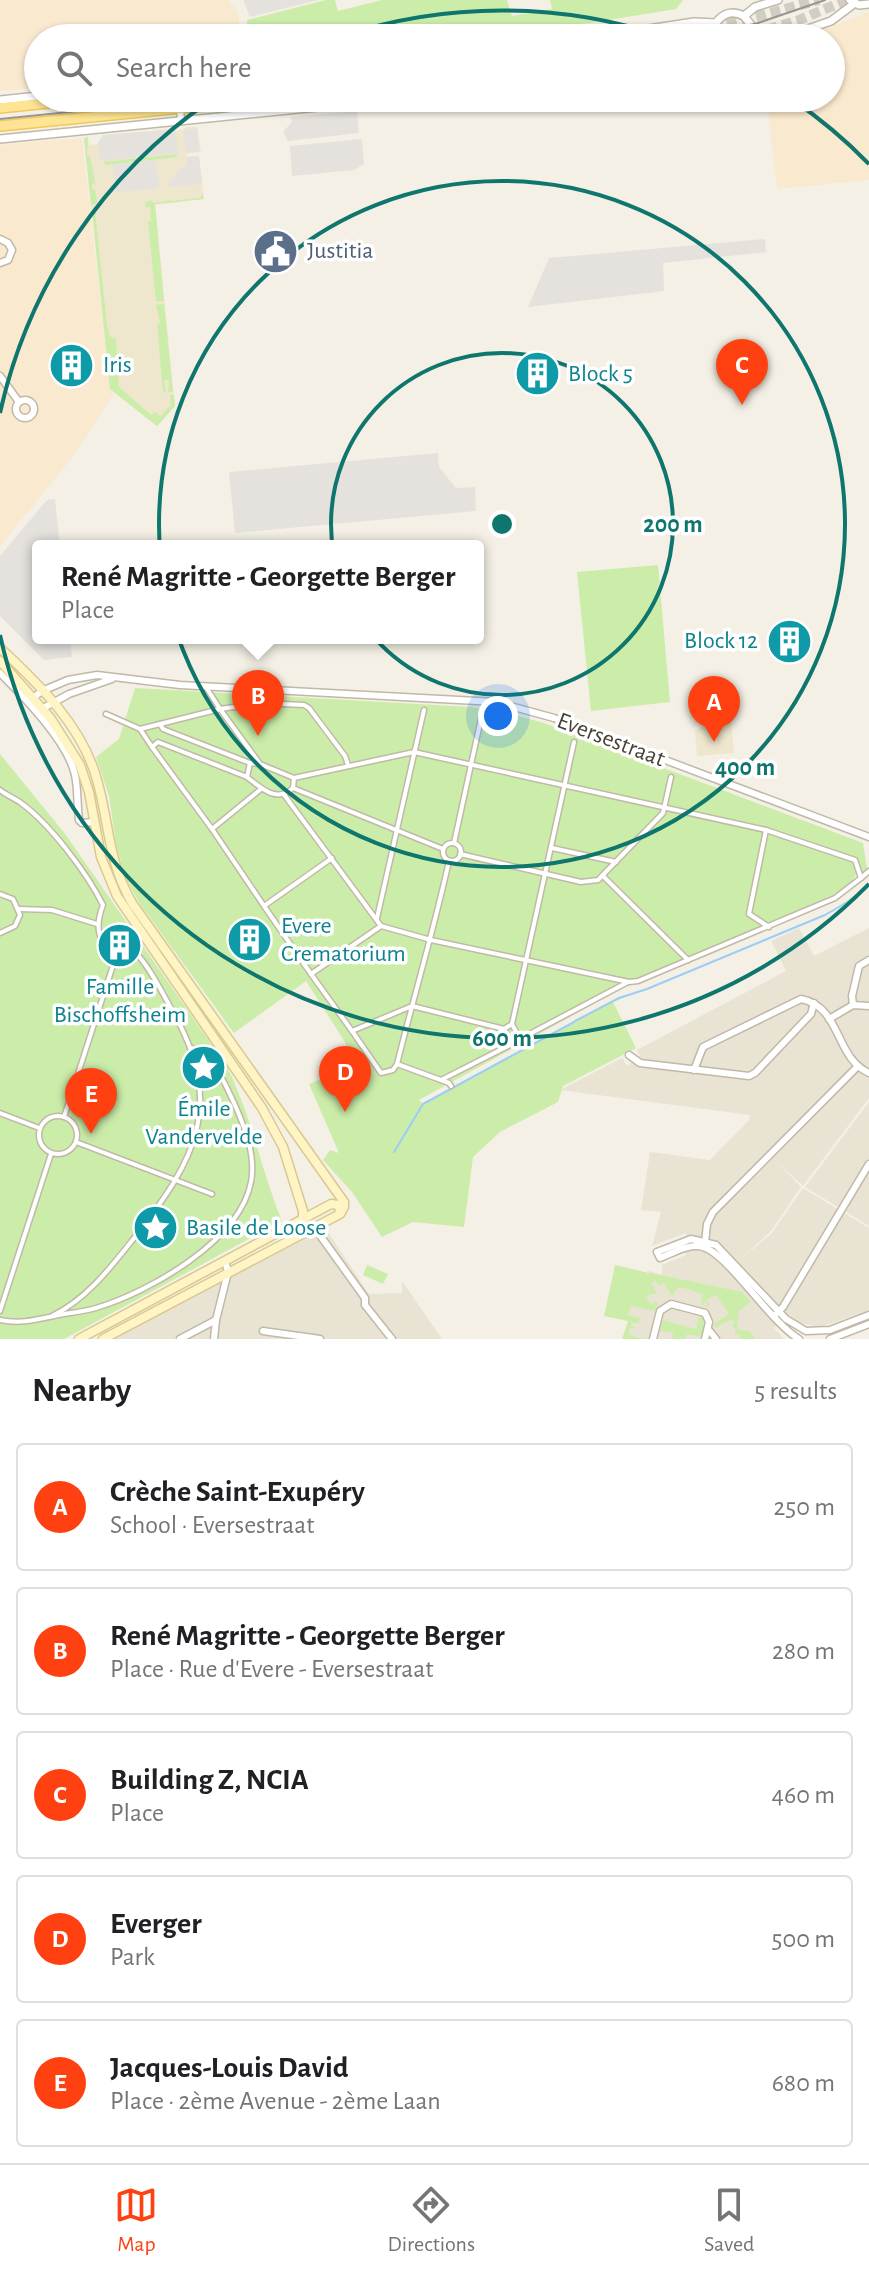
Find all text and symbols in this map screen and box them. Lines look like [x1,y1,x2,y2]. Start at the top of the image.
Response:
search box [24,24,845,112]
icon: search [52,46,96,90]
text: Search here [116,53,252,83]
public building icon: Justitia [252,227,300,275]
place label: Justitia [307,239,373,263]
pin: C [716,339,768,405]
building icon: Iris [48,341,96,389]
building icon: Block 5 [513,350,561,398]
place label: Iris [103,353,132,377]
place label: Block 5 [568,362,633,386]
centre of rings [488,510,516,538]
text: 200 m [643,513,703,537]
popup [32,540,484,644]
text: René Magritte - Georgette Berger [61,562,455,592]
text: Place [61,597,115,623]
building icon: Block 12 [765,617,813,665]
place label: Block 12 [684,629,758,653]
pin: B [232,670,284,736]
pin: A [688,676,740,742]
your location [478,696,518,736]
street label: Eversestraat [554,708,668,772]
text: 400 m [715,756,775,780]
place label: Evere Crematorium [281,914,406,966]
building icon: Evere Crematorium [226,916,274,964]
building icon: Famille Bischoffsheim [96,921,144,969]
place label: Famille Bischoffsheim [54,975,186,1027]
text: 600 m [472,1027,532,1051]
place icon: Émile Vandervelde [180,1043,228,1091]
pin: D [319,1046,371,1112]
pin: E [65,1068,117,1134]
place label: Émile Vandervelde [145,1095,263,1149]
place icon: Basile de Loose [131,1204,179,1252]
place label: Basile de Loose [186,1216,326,1240]
text: Nearby [32,1374,131,1408]
text: 5 results [754,1378,837,1404]
text: Crèche Saint-Exupéry [110,1477,365,1507]
text: A [52,1494,68,1520]
text: 250 m [773,1494,835,1520]
text: School · Eversestraat [110,1512,315,1538]
text: René Magritte - Georgette Berger [110,1621,505,1651]
text: B [52,1638,68,1664]
text: 280 m [772,1638,835,1664]
text: Place · Rue d'Evere - Eversestraat [110,1656,434,1682]
text: Building Z, NCIA [110,1765,309,1795]
text: C [53,1782,67,1808]
text: 460 m [771,1782,835,1808]
text: Place [110,1800,164,1826]
text: Everger [110,1909,202,1939]
text: D [51,1926,69,1952]
text: 500 m [772,1926,835,1952]
text: Park [110,1944,155,1970]
text: Jacques-Louis David [110,2053,349,2083]
text: E [53,2070,67,2096]
text: 680 m [772,2070,835,2096]
text: Place · 2ème Avenue - 2ème Laan [110,2088,441,2114]
tab: Map [114,2183,158,2257]
tab: Directions [387,2183,475,2257]
tab: Saved [704,2183,754,2257]

